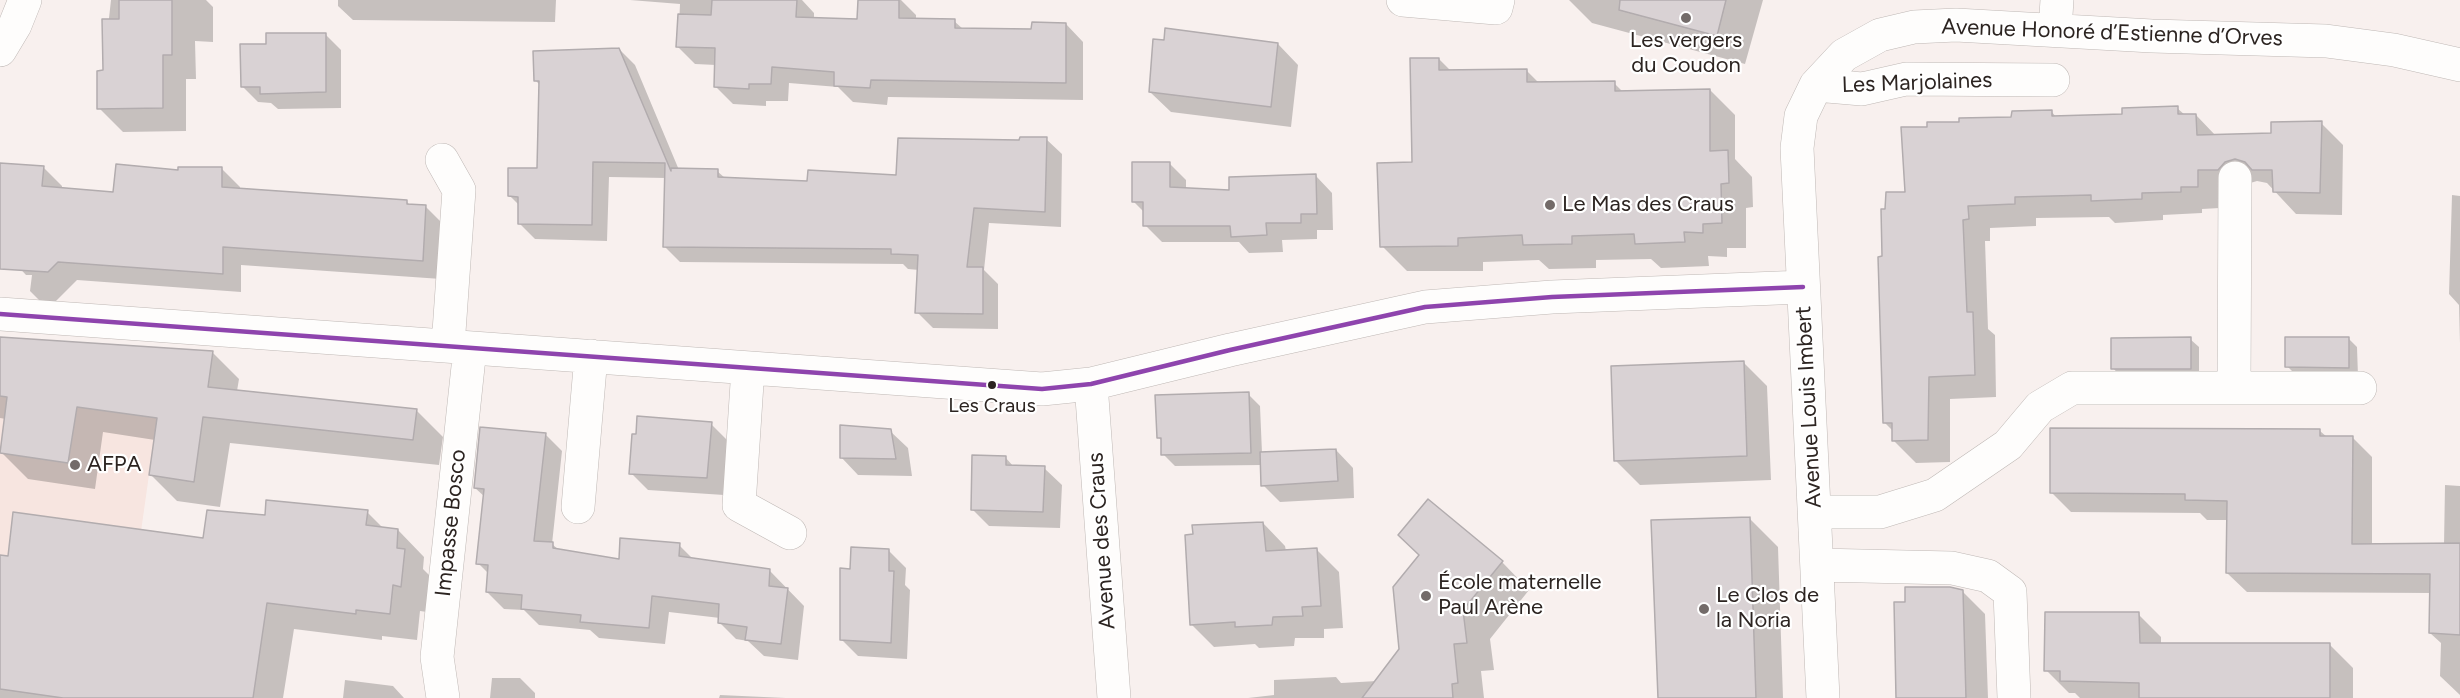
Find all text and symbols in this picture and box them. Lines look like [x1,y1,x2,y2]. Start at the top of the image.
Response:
marker: Les vergers du Coudon [1679,11,1693,25]
street label: Avenue Honoré d’Estienne d’Orves [1941,14,2283,52]
place label: Les vergers du Coudon [1630,28,1742,80]
street label: Les Marjolaines [1841,67,1993,99]
place label: Le Mas des Craus [1562,192,1734,218]
marker: Le Mas des Craus [1543,198,1557,212]
street label: Avenue Louis Imbert [1791,305,1827,509]
marker: Les Craus [986,379,998,391]
place label: Les Craus [948,394,1036,418]
street label: Impasse Bosco [430,448,472,598]
place label: AFPA [87,452,141,478]
street label: Avenue des Craus [1083,452,1121,630]
marker: AFPA [68,458,82,472]
place label: École maternelle Paul Arène [1438,570,1602,622]
place label: Le Clos de la Noria [1716,583,1819,634]
marker: École maternelle Paul Arène [1419,589,1433,603]
marker: Le Clos de la Noria [1697,602,1711,616]

